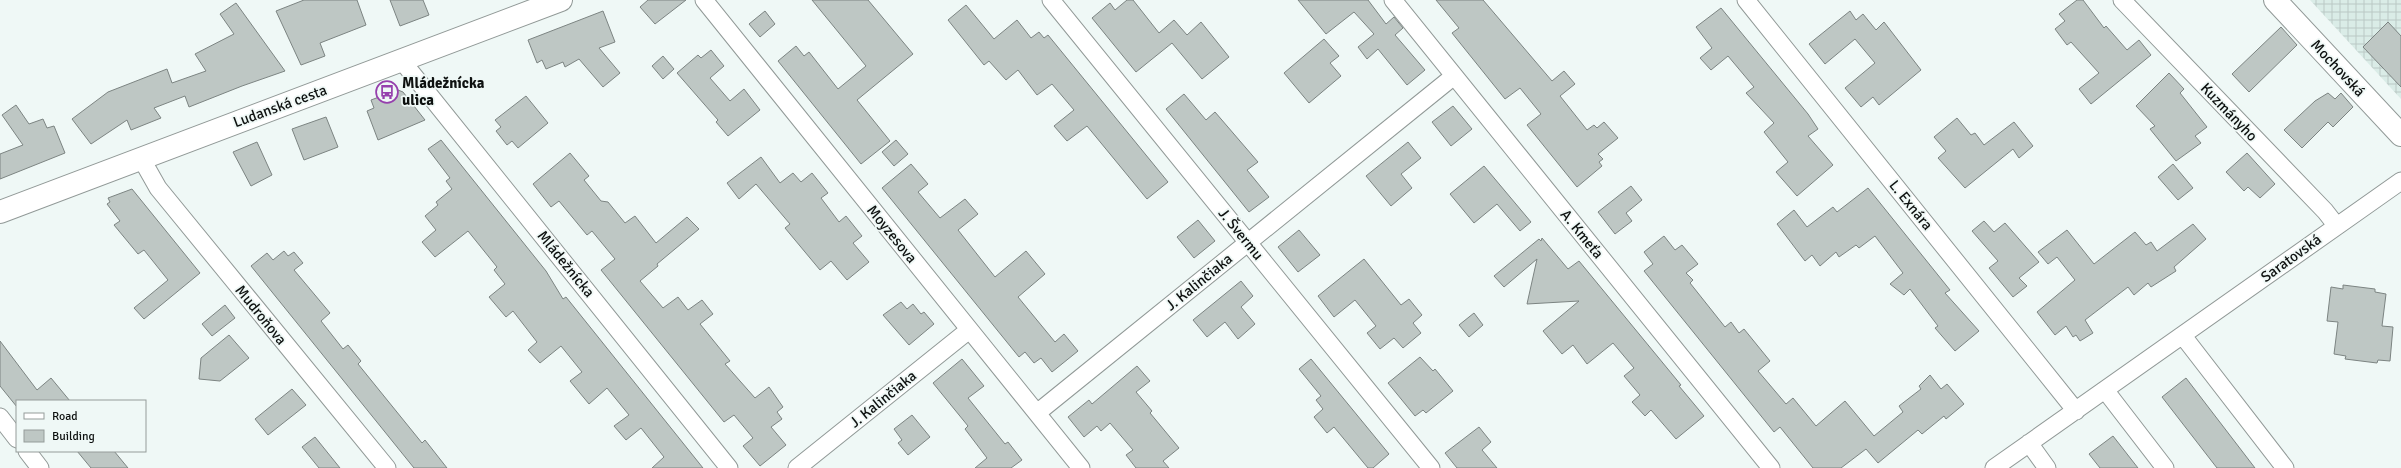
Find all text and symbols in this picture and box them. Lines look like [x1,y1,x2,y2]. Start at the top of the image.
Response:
street label: Mochovská [2307,36,2369,100]
place label: Mládežnícka ulica [402,74,485,109]
bus stop icon: Mládežnícka ulica [374,79,400,105]
street label: Kuzmányho [2197,79,2261,145]
street label: Ludanská cesta [231,81,329,131]
street label: L. Exnára [1885,176,1937,234]
street label: Moyzesova [863,201,921,267]
street label: J. Švermu [1215,204,1268,264]
street label: A. Kmeťa [1557,206,1607,262]
street label: Mládežnícka [534,227,598,301]
street label: Saratovská [2257,230,2325,286]
street label: J. Kalinčiaka [1162,250,1236,314]
street label: Mudroňova [231,282,291,348]
street label: J. Kalinčiaka [846,367,920,431]
legend [16,400,146,452]
text: Road [52,409,78,424]
text: Building [52,429,95,444]

